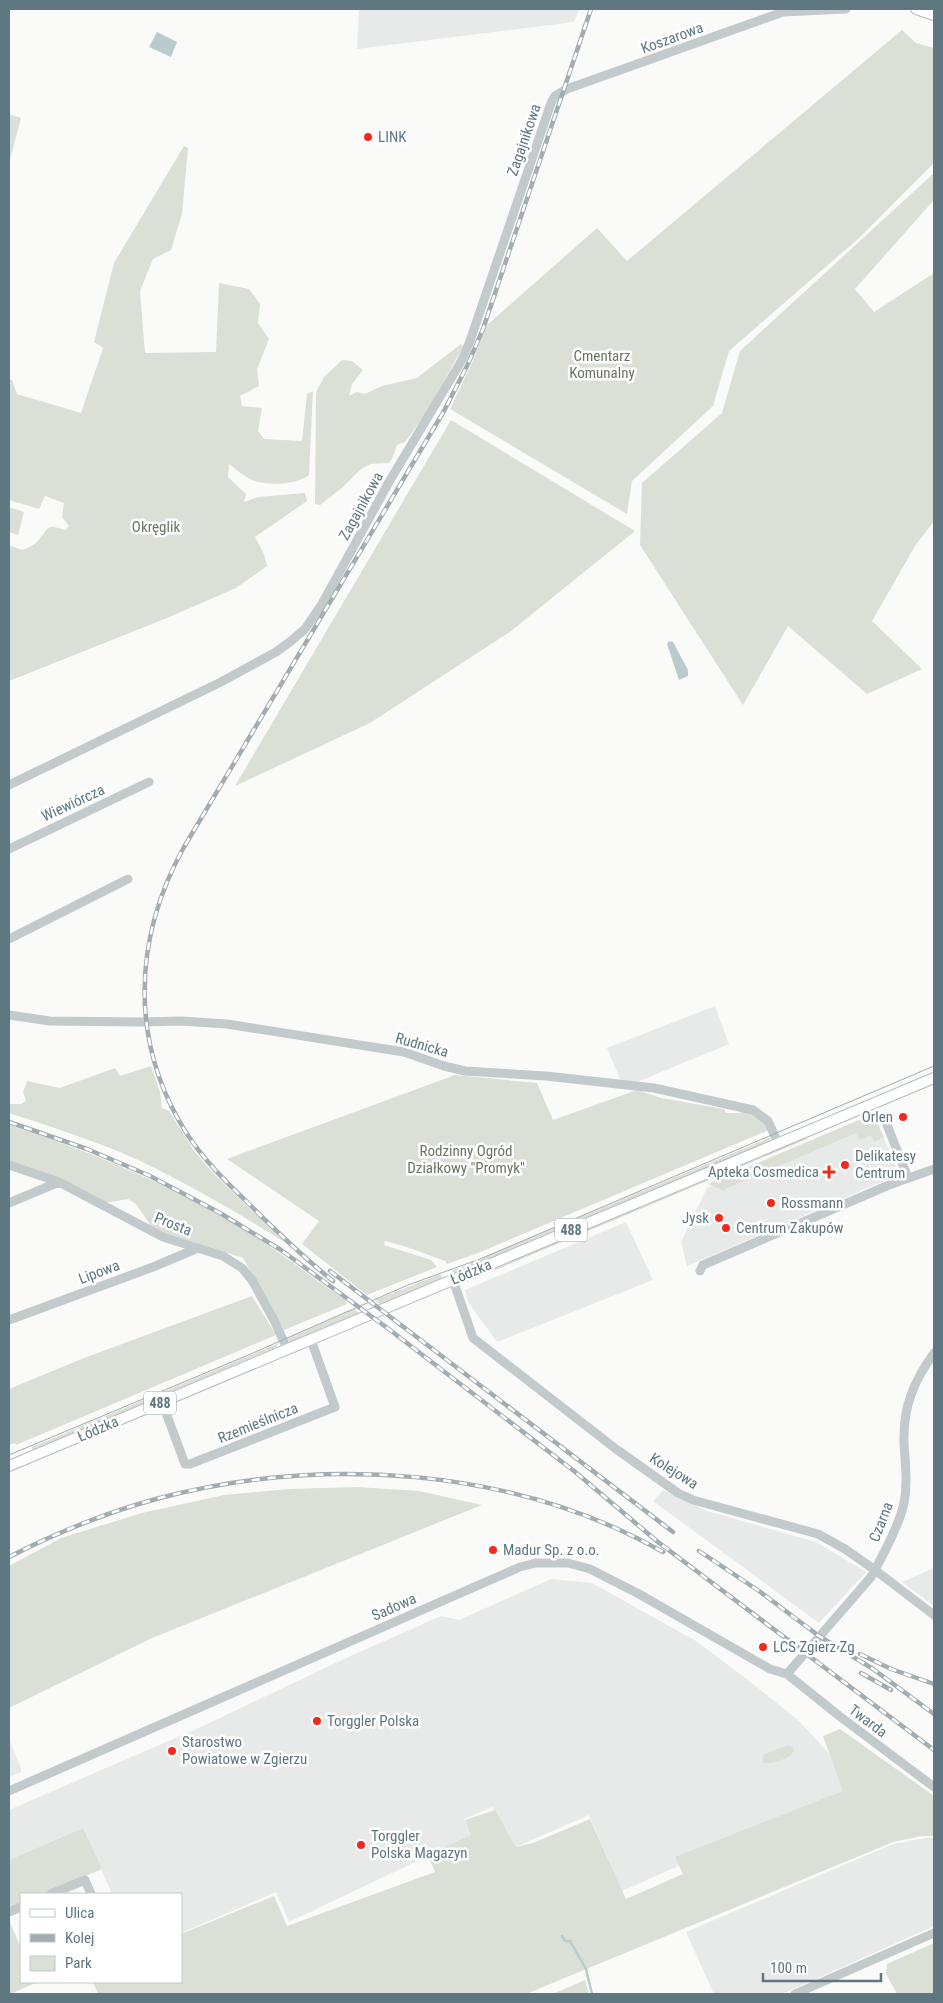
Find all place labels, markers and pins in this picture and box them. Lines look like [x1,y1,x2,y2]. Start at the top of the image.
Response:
place label: LINK [378,128,407,146]
marker: LINK [362,131,374,143]
place label: Orlen [862,1108,893,1126]
marker: Orlen [897,1111,909,1123]
place label: Delikatesy Centrum [855,1147,916,1182]
marker: Delikatesy Centrum [839,1159,851,1171]
place label: Apteka Cosmedica [708,1163,819,1181]
marker: Apteka Cosmedica [823,1166,835,1178]
place label: Rossmann [781,1194,843,1212]
marker: Rossmann [765,1197,777,1209]
place label: Jysk [682,1209,709,1227]
marker: Jysk [713,1212,725,1224]
place label: Centrum Zakupów [736,1219,844,1237]
marker: Centrum Zakupów [720,1222,732,1234]
place label: Madur Sp. z o.o. [503,1541,600,1559]
marker: Madur Sp. z o.o. [487,1544,499,1556]
place label: LCS Zgierz Zg [773,1638,855,1656]
marker: LCS Zgierz Zg [757,1641,769,1653]
place label: Torggler Polska [327,1712,419,1730]
marker: Torggler Polska [311,1715,323,1727]
place label: Starostwo Powiatowe w Zgierzu [182,1733,307,1768]
marker: Starostwo Powiatowe w Zgierzu [166,1745,178,1757]
place label: Torggler Polska Magazyn [371,1827,468,1862]
marker: Torggler Polska Magazyn [355,1839,367,1851]

